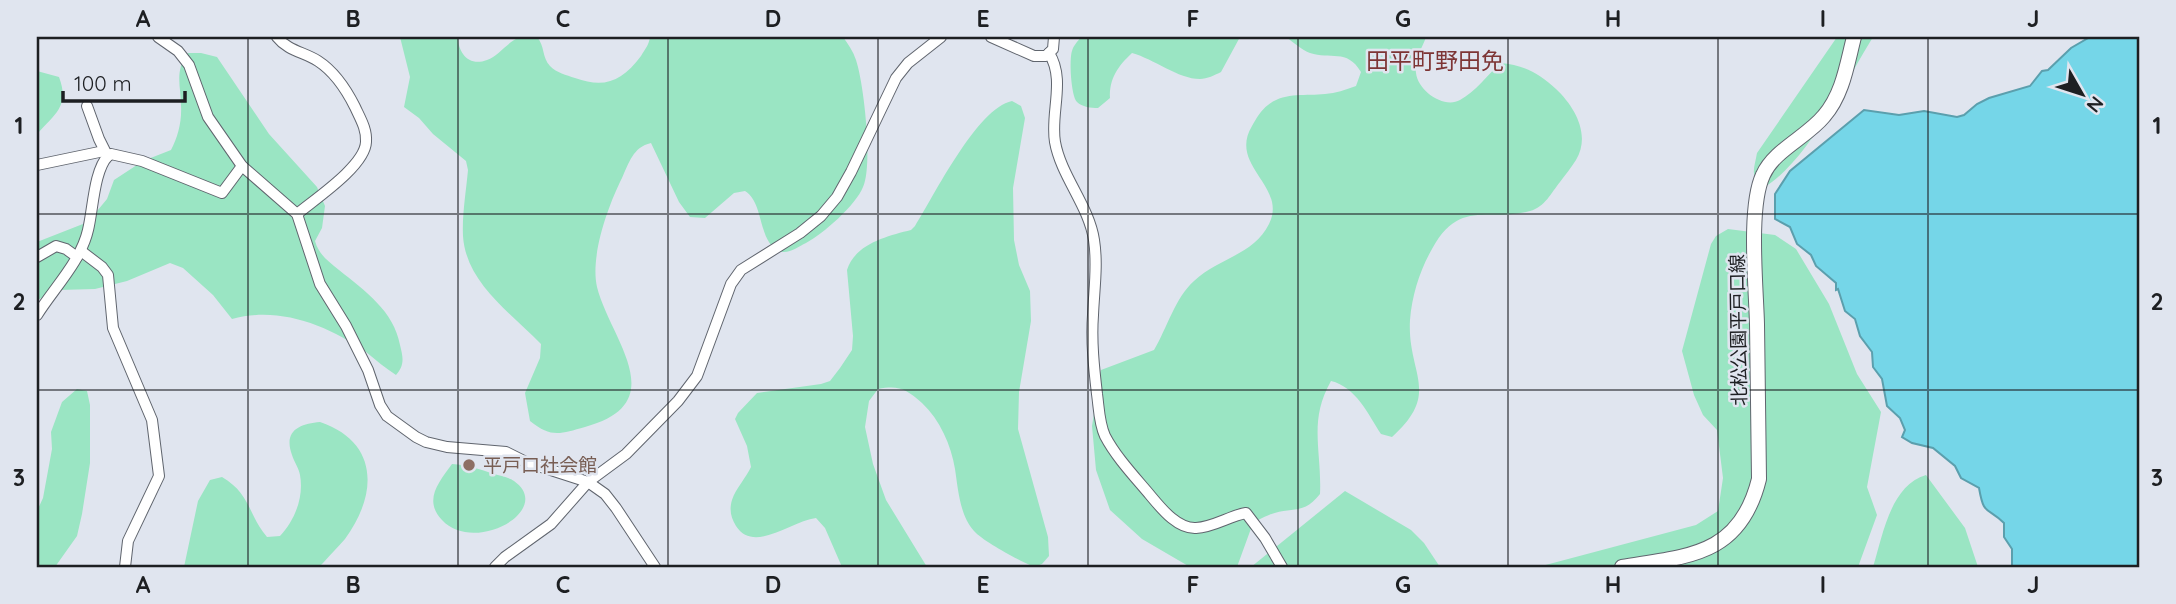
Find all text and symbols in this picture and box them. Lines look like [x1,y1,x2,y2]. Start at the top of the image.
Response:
text: A [136,4,151,33]
text: B [345,4,361,33]
text: C [556,4,570,33]
text: D [765,4,781,33]
text: E [976,4,990,33]
text: F [1187,4,1199,33]
text: G [1395,4,1411,33]
text: H [1605,4,1621,33]
text: I [1820,4,1826,33]
text: J [2027,4,2039,33]
district label: 田平町野田免 [1366,46,1504,75]
scale bar [63,60,186,104]
north arrow [2046,60,2116,130]
text: 100 m [74,70,132,96]
text: N [2081,92,2109,118]
text: 1 [15,111,23,140]
text: 1 [2153,111,2161,140]
street label: 北松公園平戸口線 [1725,254,1751,406]
text: 2 [12,287,26,316]
text: 2 [2150,287,2164,316]
place label: 平戸口社会館 [483,453,597,477]
marker: 平戸口社会館 [461,457,477,473]
text: 3 [13,463,25,492]
text: 3 [2151,463,2163,492]
text: A [136,570,151,599]
text: B [345,570,361,599]
text: C [556,570,570,599]
text: D [765,570,781,599]
text: E [976,570,990,599]
text: F [1187,570,1199,599]
text: G [1395,570,1411,599]
text: H [1605,570,1621,599]
text: I [1820,570,1826,599]
text: J [2027,570,2039,599]

